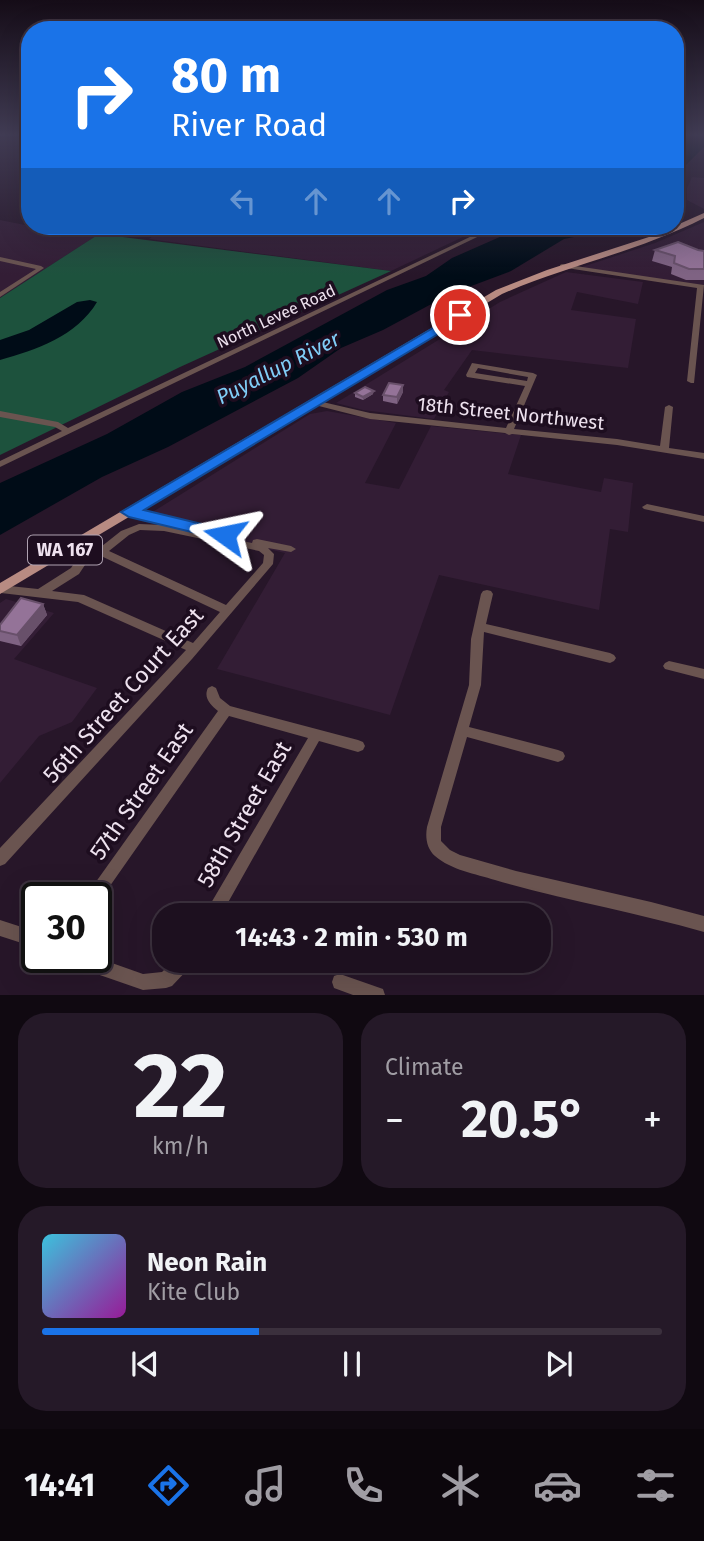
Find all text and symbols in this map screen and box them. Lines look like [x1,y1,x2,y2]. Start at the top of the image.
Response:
text: 80 m [171,46,281,105]
icon: right [56,49,147,140]
text: River Road [171,106,327,144]
icon: left [224,182,262,220]
icon: ahead [297,182,335,220]
icon: ahead [370,182,408,220]
icon: right [443,182,481,220]
street label: North Levee Road [214,281,338,352]
pin [430,285,490,345]
icon: arrive [441,296,479,334]
water label: Puyallup River [212,325,345,410]
street label: 18th Street Northwest [417,392,605,435]
position arrow [188,498,262,572]
road number: WA 167 [28,536,102,564]
street label: 56th Street Court East [37,601,209,788]
street label: 57th Street East [83,717,199,865]
street label: 58th Street East [191,735,297,892]
speed limit sign: 30 [21,882,112,973]
text: 14:43 · 2 min · 530 m [235,922,468,953]
text: 22 [133,1032,228,1141]
text: Climate [385,1053,464,1081]
text: 20.5° [461,1088,586,1151]
text: − [385,1097,404,1143]
text: + [643,1097,662,1143]
text: km/h [152,1132,209,1160]
text: Neon Rain [147,1247,267,1278]
text: Kite Club [147,1278,240,1306]
icon: previous [126,1345,164,1383]
icon: pause [333,1345,371,1383]
icon: next [540,1345,578,1383]
icon: directions [144,1461,193,1510]
icon: music [241,1461,290,1510]
icon: phone [339,1461,388,1510]
icon: climate [436,1461,485,1510]
icon: car [533,1461,582,1510]
icon: filters [631,1461,680,1510]
text: 14:41 [24,1466,95,1504]

